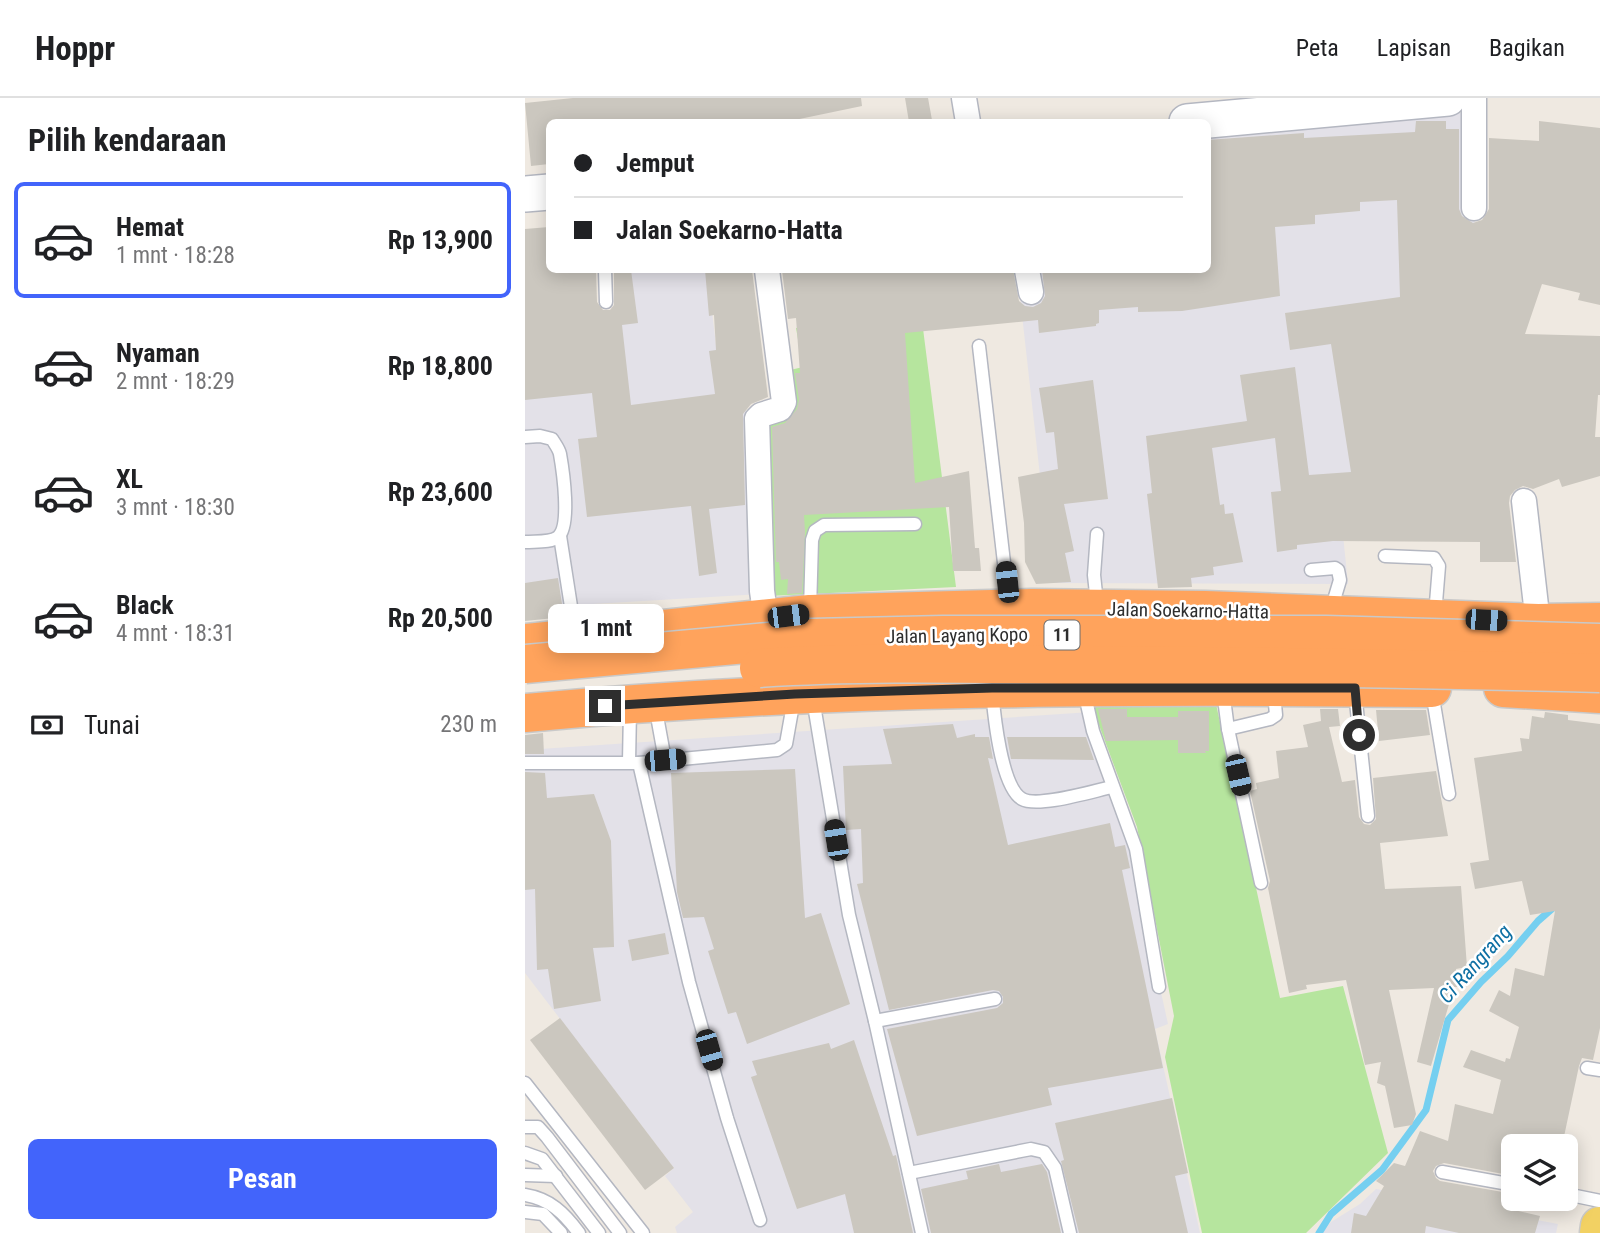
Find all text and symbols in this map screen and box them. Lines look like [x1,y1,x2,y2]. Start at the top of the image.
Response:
text: Hoppr [35,29,115,68]
text: Peta [1296,34,1339,62]
text: Lapisan [1377,34,1451,62]
text: Bagikan [1489,34,1565,62]
text: Pilih kendaraan [28,121,227,159]
text: Jemput [616,148,694,178]
icon: car [32,209,95,272]
text: Hemat [116,212,184,242]
text: Jalan Soekarno-Hatta [616,215,843,245]
text: Rp 13,900 [388,225,493,255]
text: 1 mnt · 18:28 [116,242,235,269]
icon: car [32,335,95,398]
text: Nyaman [116,338,200,368]
text: Rp 18,800 [388,351,493,381]
text: 2 mnt · 18:29 [116,368,235,395]
icon: car [32,461,95,524]
text: XL [116,464,143,494]
text: Rp 23,600 [388,477,493,507]
text: 3 mnt · 18:30 [116,494,235,521]
car [995,560,1020,604]
icon: car [32,587,95,650]
text: Black [116,590,174,620]
street label: Jalan Soekarno-Hatta [1107,598,1269,623]
text: Rp 20,500 [388,603,493,633]
car [766,603,811,629]
callout: 1 mnt [547,604,663,654]
car [1465,608,1508,632]
text: 1 mnt [580,615,632,642]
text: 4 mnt · 18:31 [116,620,235,647]
road number: 11 [1045,620,1079,650]
street label: Jalan Layang Kopo [886,623,1028,648]
route end [589,690,621,722]
icon: cash [28,706,66,744]
text: Tunai [84,710,140,740]
text: 230 m [440,711,497,738]
route start [1343,719,1375,751]
car [644,748,687,772]
car [1224,752,1253,798]
car [823,818,850,862]
water label: Ci Rangrang [1434,920,1516,1008]
car [694,1027,725,1073]
map controls [1501,1134,1578,1211]
button: layers [1501,1134,1578,1211]
button: Pesan [28,1139,497,1219]

